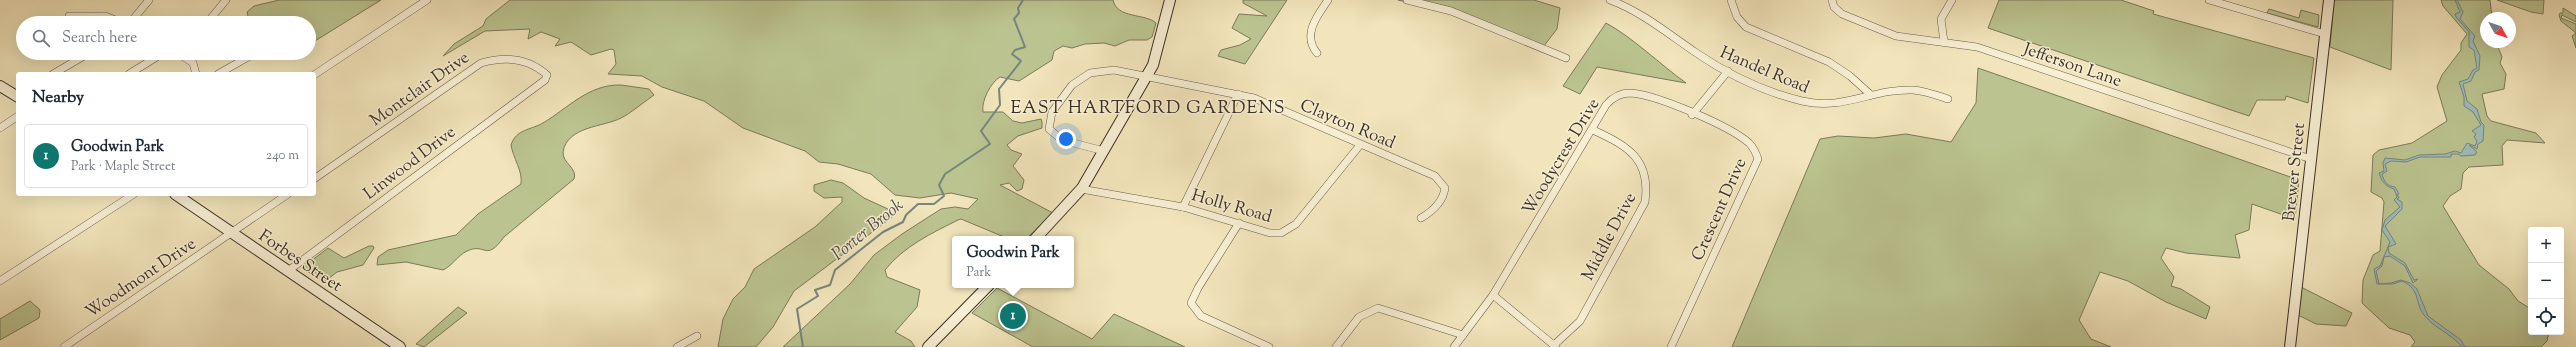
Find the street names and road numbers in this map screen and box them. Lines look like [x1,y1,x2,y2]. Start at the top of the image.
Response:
street label: Jefferson Lane [2019,38,2125,94]
street label: Handel Road [1716,41,1813,101]
street label: Montclair Drive [366,46,475,133]
street label: Clayton Road [1296,94,1399,156]
street label: Woodycrest Drive [1517,94,1606,220]
street label: Linwood Drive [359,121,461,206]
street label: Brewer Street [2278,122,2312,223]
street label: Crescent Drive [1686,154,1753,265]
street label: Holly Road [1189,184,1275,230]
street label: Middle Drive [1577,189,1643,285]
street label: Forbes Street [253,225,347,299]
street label: Woodmont Drive [81,233,201,325]

